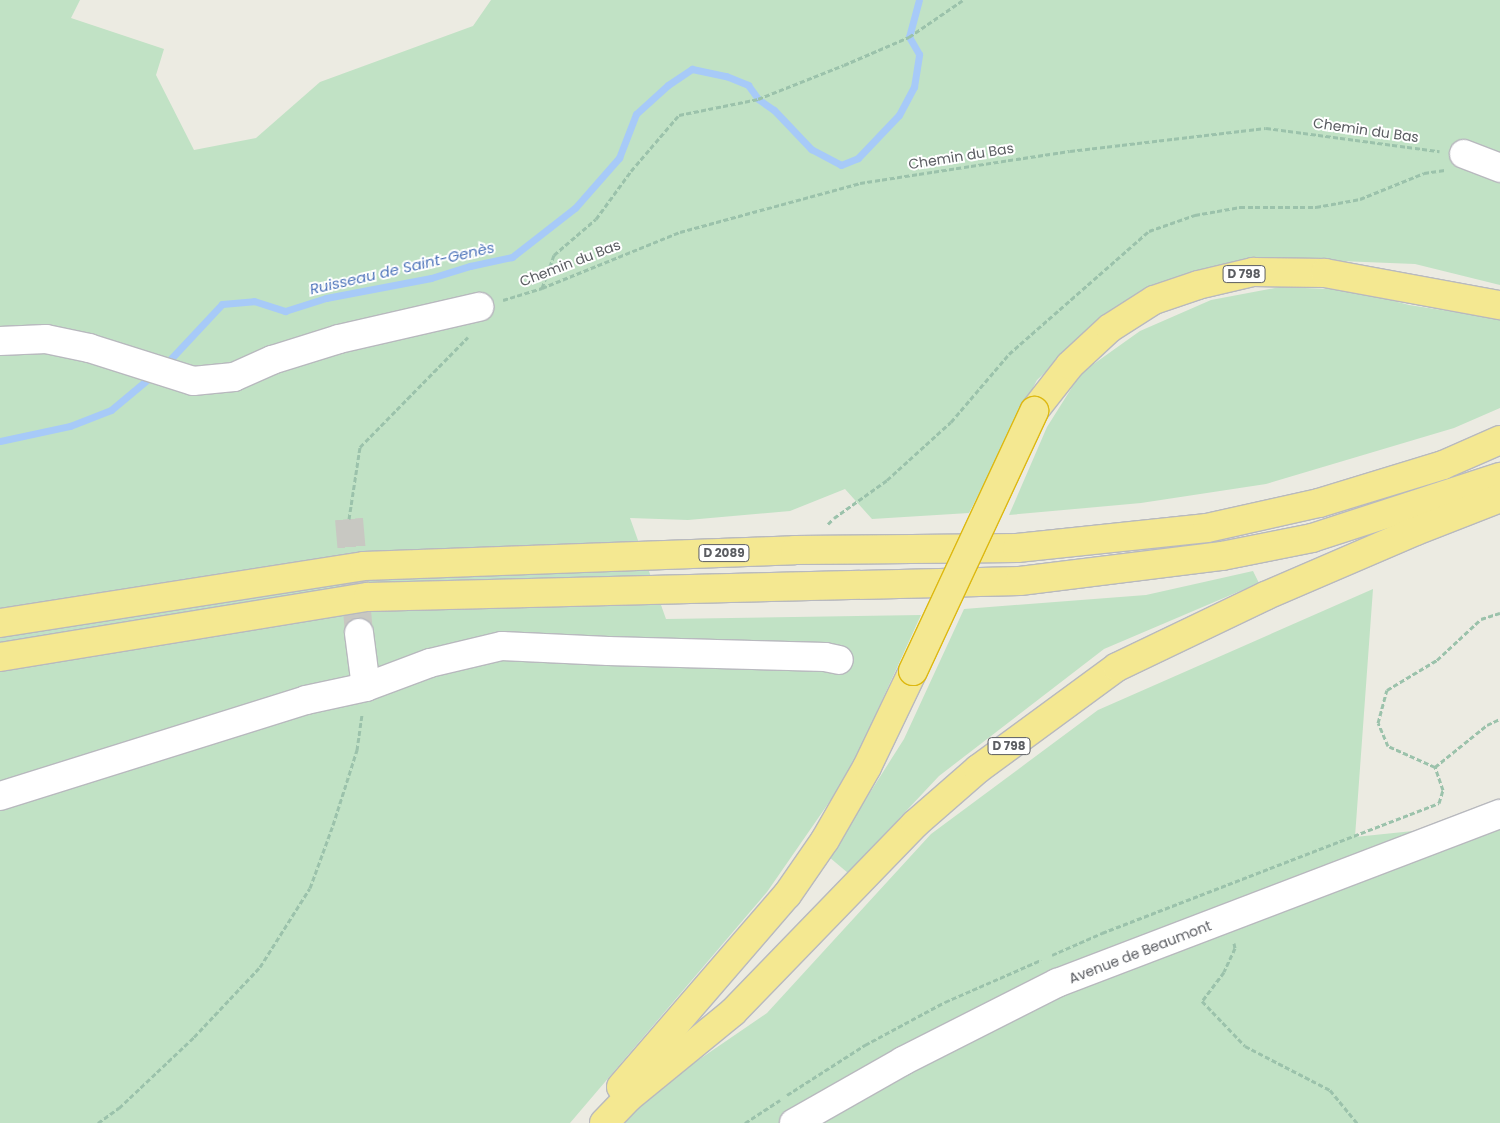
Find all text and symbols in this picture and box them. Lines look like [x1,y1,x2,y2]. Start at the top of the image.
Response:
street label: Chemin du Bas [1312,114,1420,146]
street label: Chemin du Bas [907,139,1015,173]
street label: Chemin du Bas [517,236,623,290]
water label: Ruisseau de Saint-Genès [308,238,496,298]
road number: D 798 [1222,264,1266,284]
road number: D 2089 [698,544,750,562]
road number: D 798 [986,736,1032,756]
street label: Avenue de Beaumont [1066,917,1214,987]

